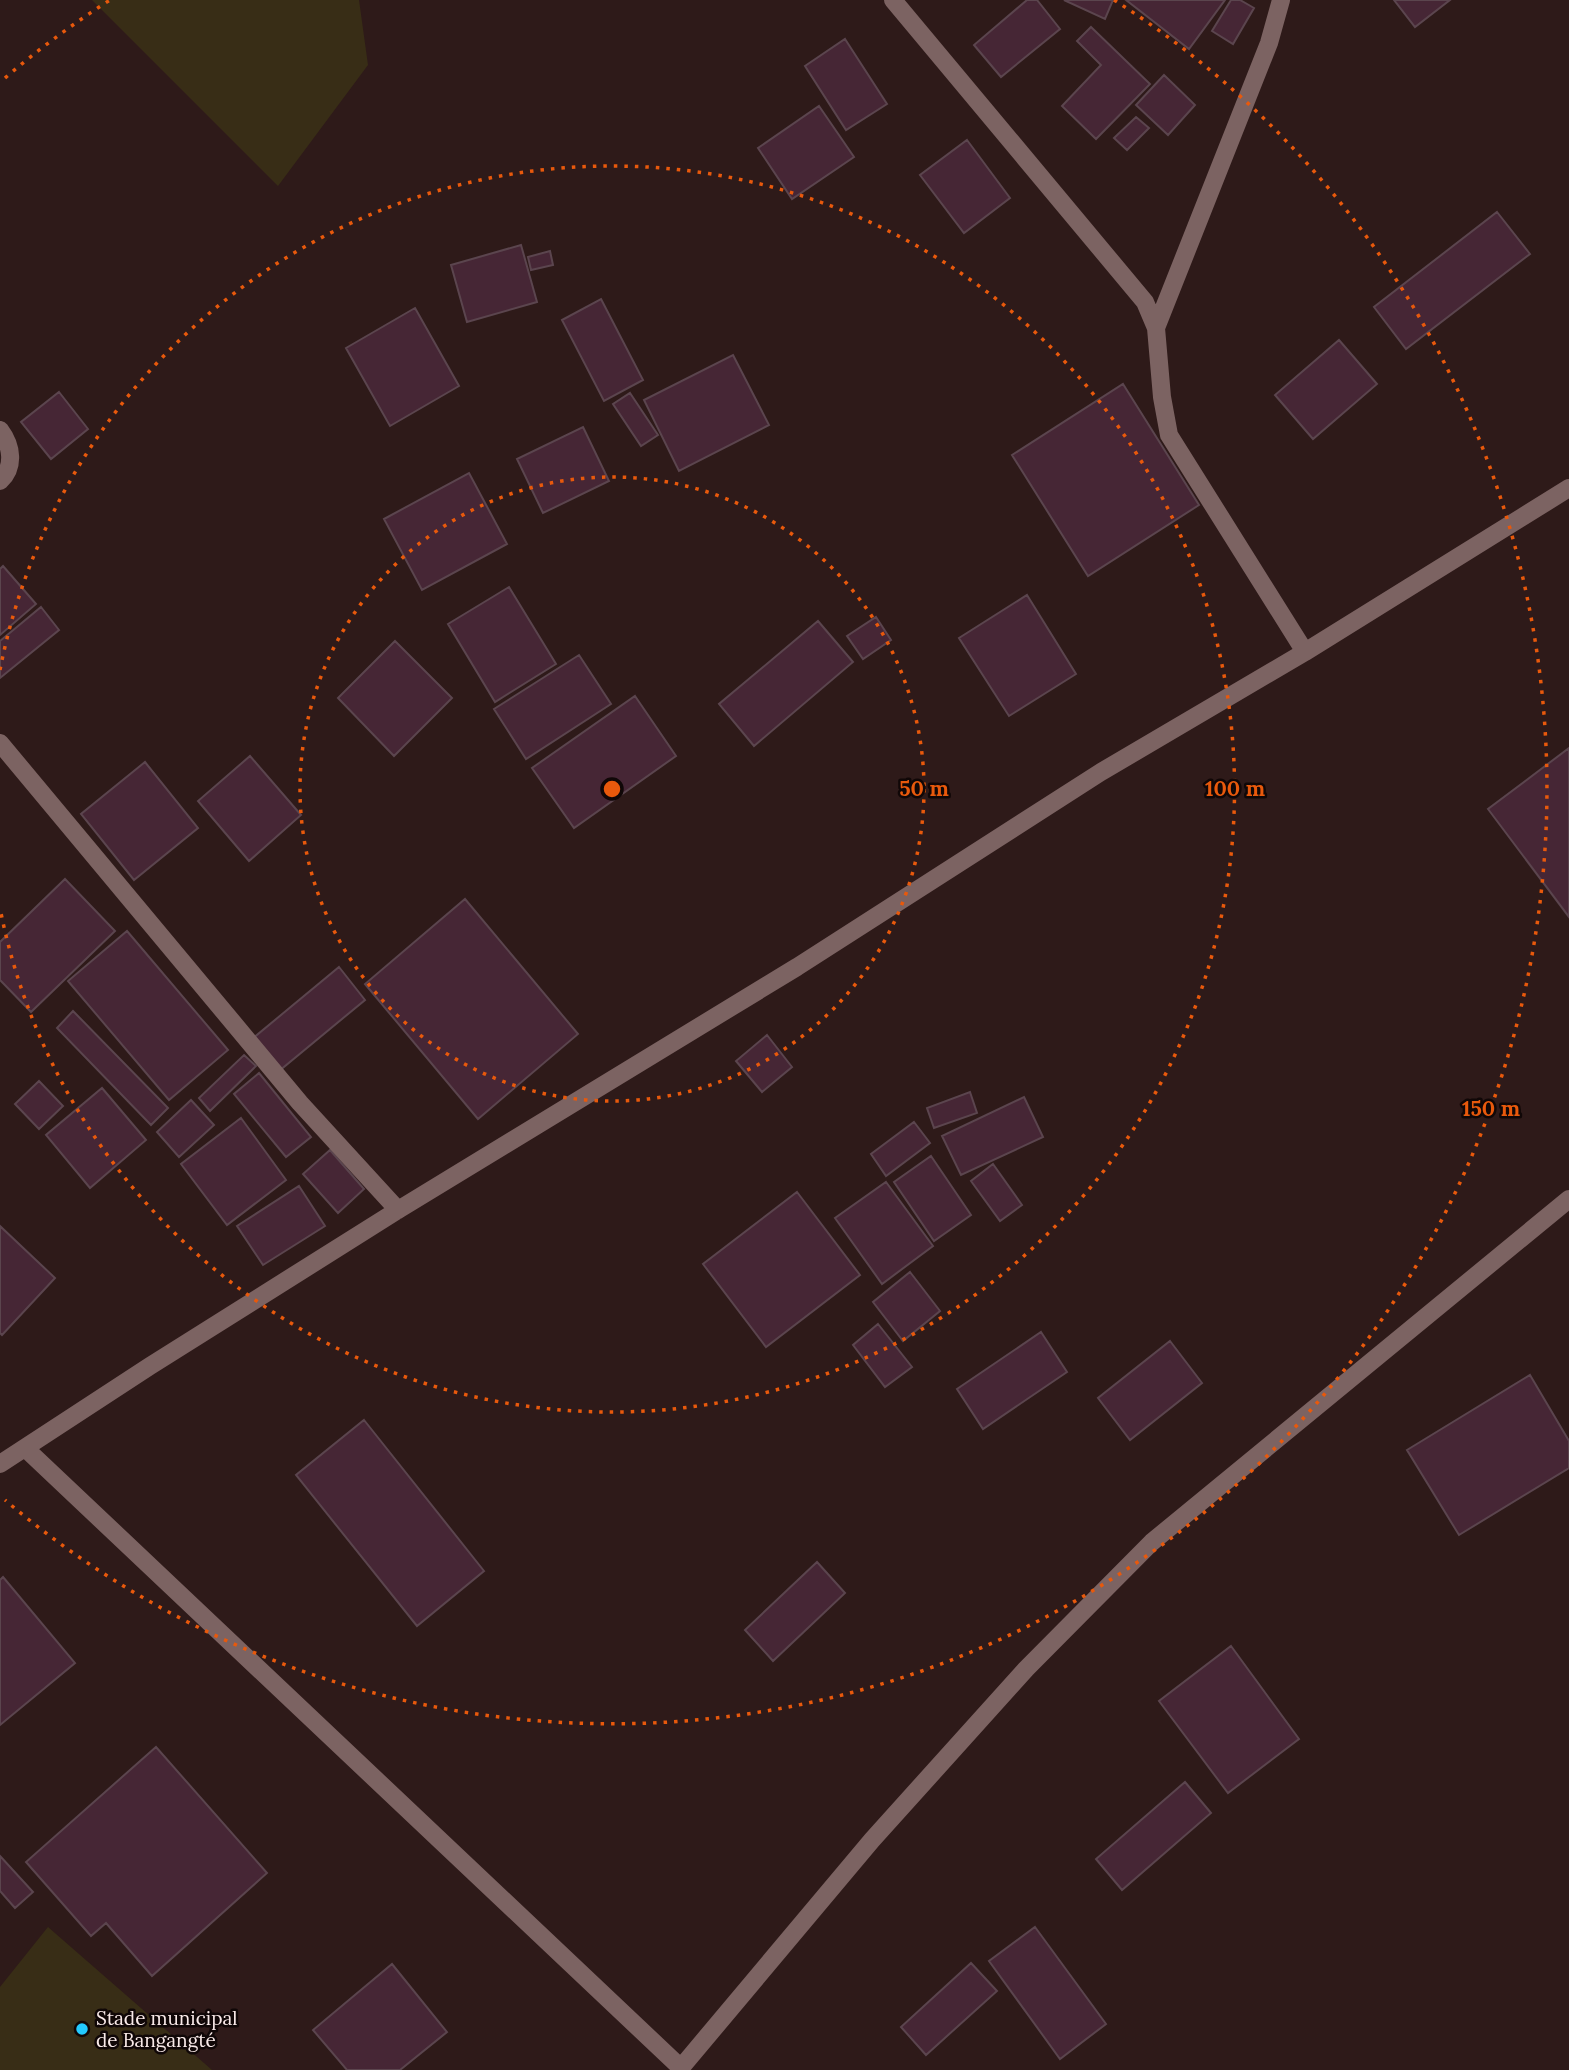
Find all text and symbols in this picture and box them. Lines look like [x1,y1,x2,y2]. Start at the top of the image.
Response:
text: 50 m [899,775,949,802]
text: 100 m [1205,775,1265,802]
centre of rings [600,777,624,801]
text: 150 m [1462,1095,1520,1122]
place label: Stade municipal de Bangangté [96,2006,237,2052]
marker: Stade municipal de Bangangté [74,2021,90,2037]

